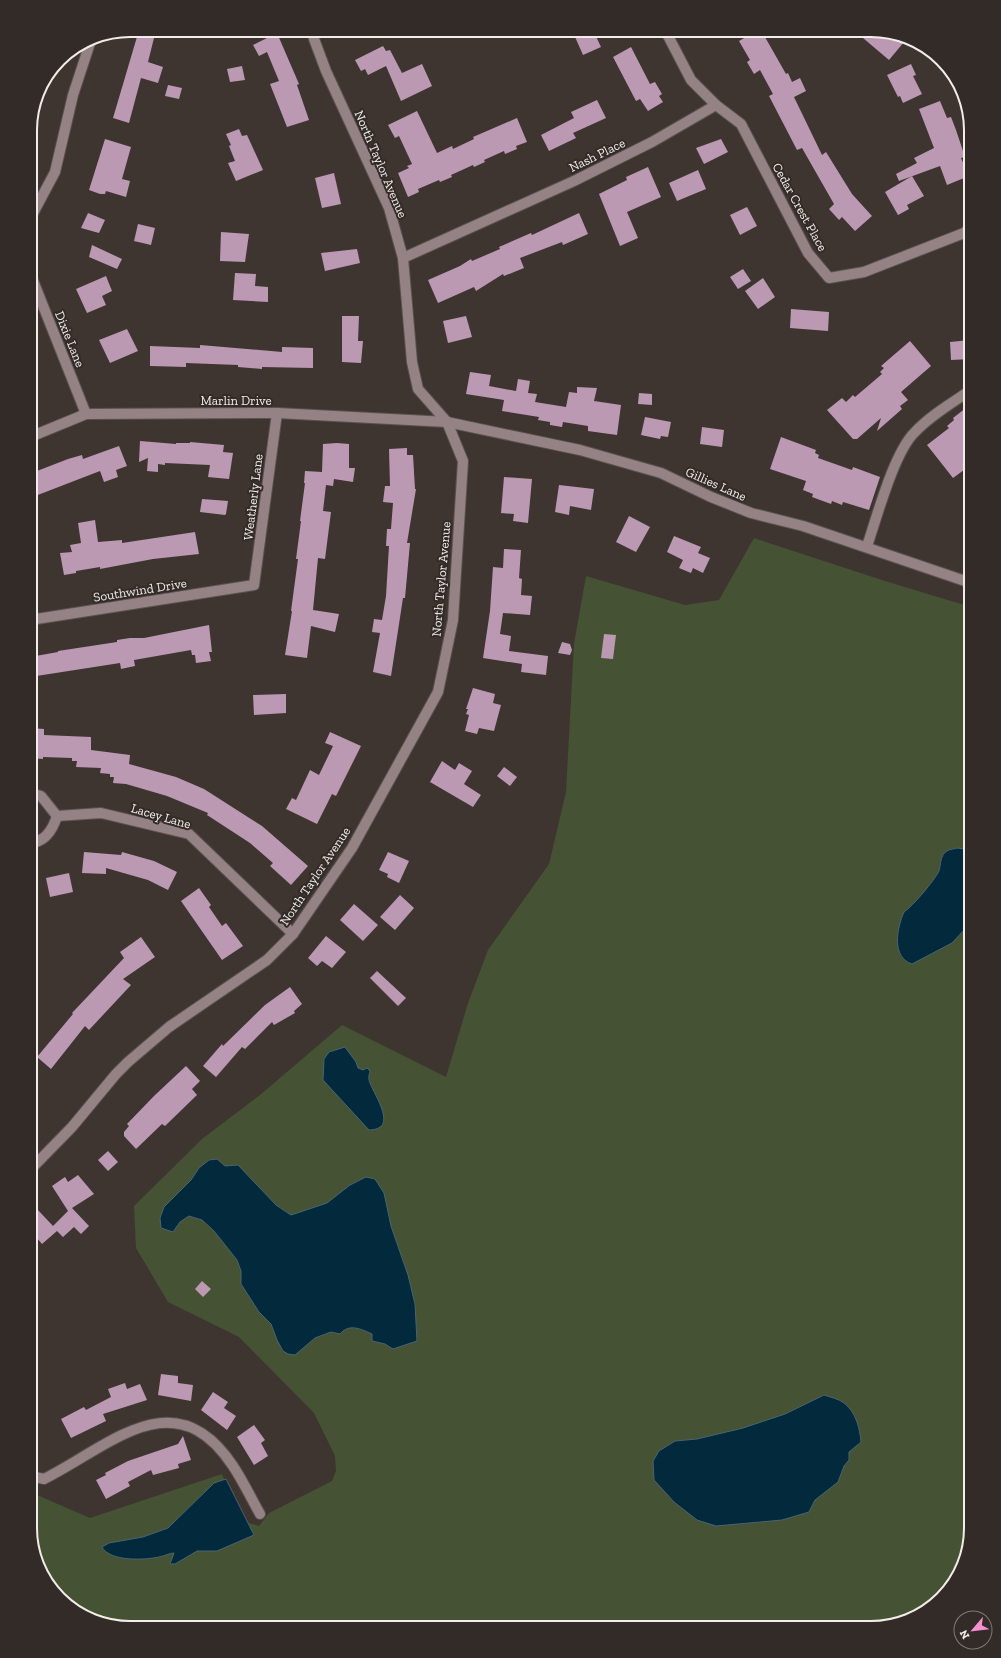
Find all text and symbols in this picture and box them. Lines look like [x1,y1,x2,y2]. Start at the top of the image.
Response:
street label: North Taylor Avenue [352,108,410,220]
street label: Nash Place [566,135,628,175]
street label: Cedar Crest Place [769,160,831,254]
street label: Dixie Lane [52,309,88,369]
street label: Marlin Drive [200,393,272,408]
street label: Weatherly Lane [240,453,266,541]
street label: Gillies Lane [683,464,749,504]
street label: North Taylor Avenue [428,521,454,637]
street label: Southwind Drive [92,575,188,605]
street label: Lacey Lane [129,800,193,832]
street label: North Taylor Avenue [277,824,353,928]
north arrow [953,1610,993,1650]
text: N [957,1627,972,1641]

